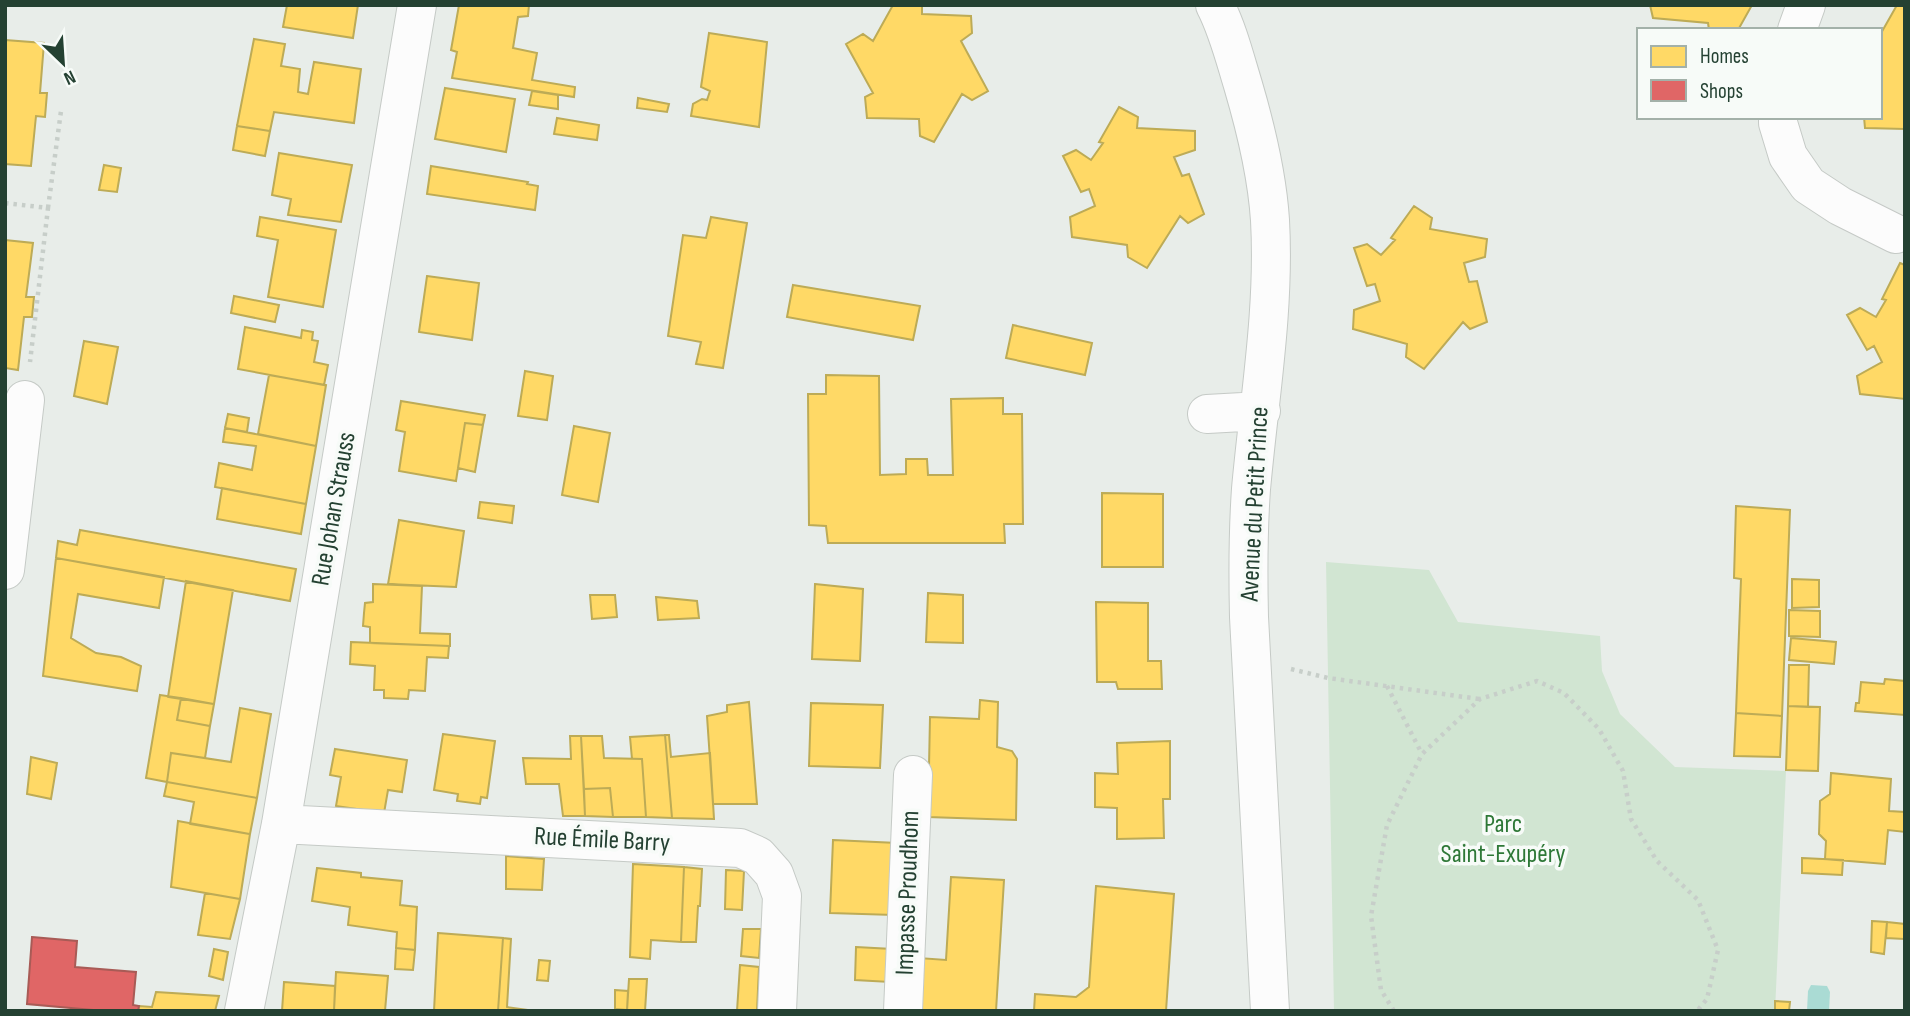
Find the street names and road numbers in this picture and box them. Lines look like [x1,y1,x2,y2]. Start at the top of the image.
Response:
street label: Avenue du Petit Prince [1234,406,1276,603]
street label: Rue Johan Strauss [305,430,363,588]
street label: Impasse Proudhom [890,810,926,976]
street label: Rue Émile Barry [533,821,671,859]

